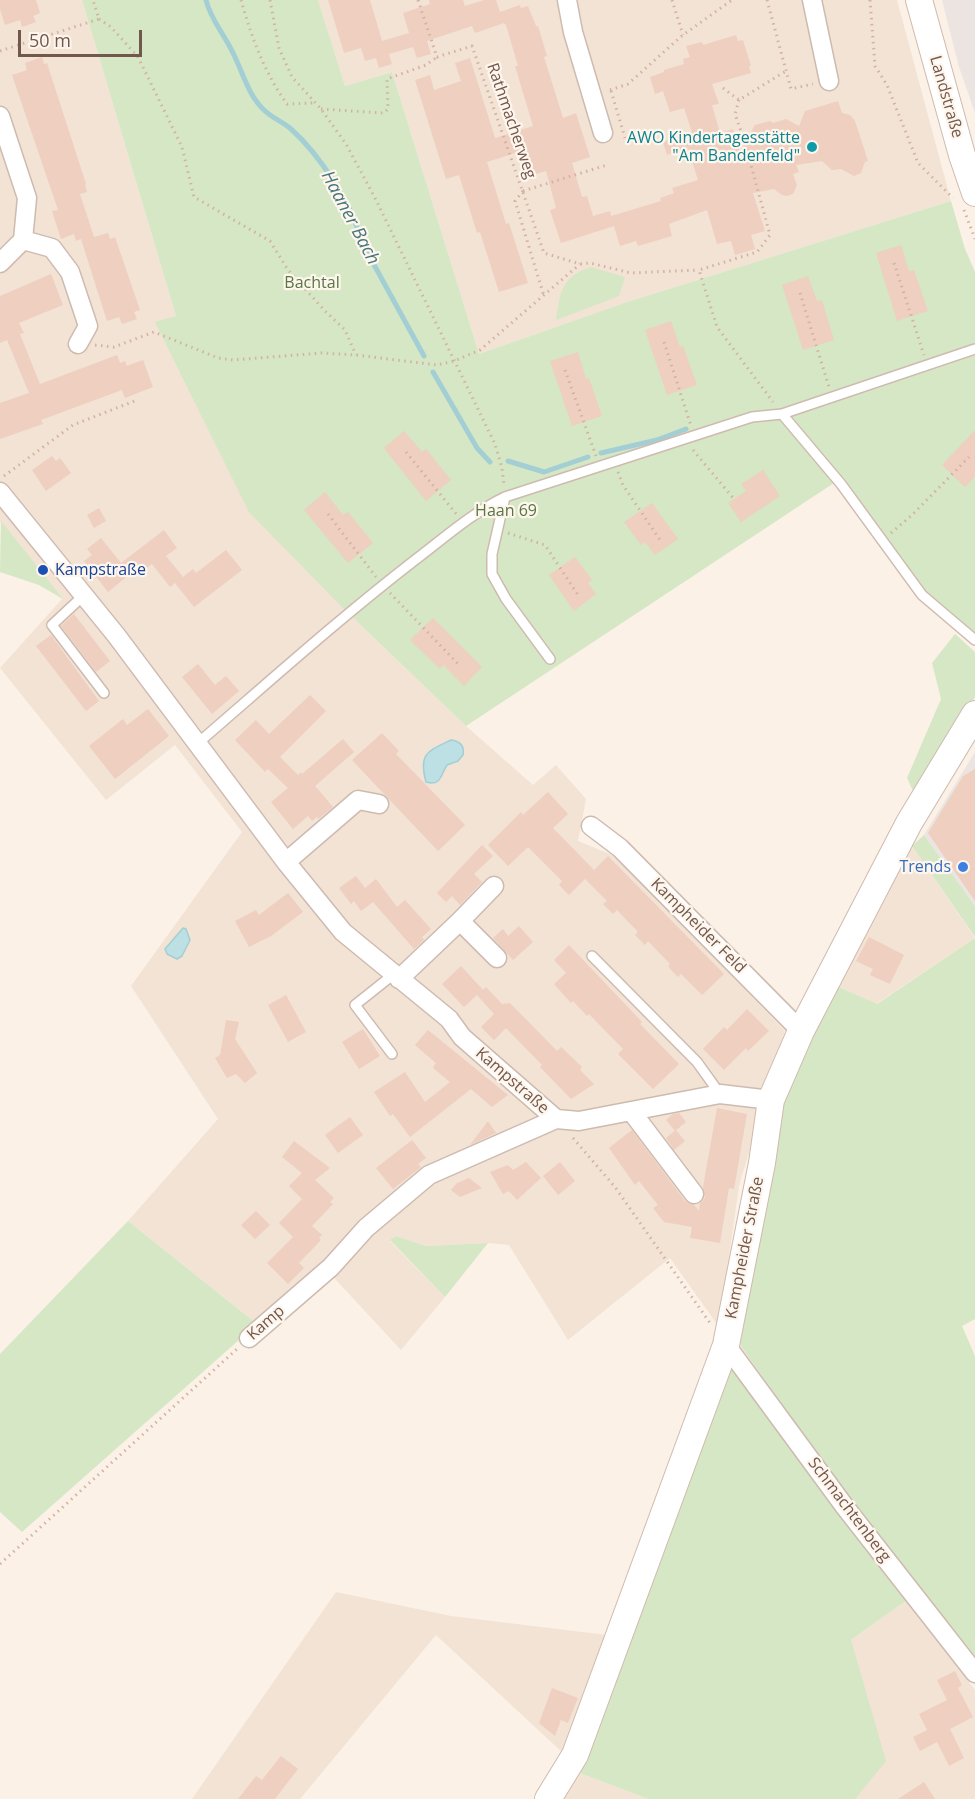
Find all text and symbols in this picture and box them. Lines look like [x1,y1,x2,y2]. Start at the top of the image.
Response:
scale bar [21,18,146,56]
text: 50 m [29,28,71,52]
street label: Landstraße [925,54,967,140]
street label: Rathmacherweg [482,61,540,181]
place label: AWO Kindertagesstätte "Am Bandenfeld" [627,128,800,166]
marker: AWO Kindertagesstätte "Am Bandenfeld" [805,140,819,154]
water label: Haaner Bach [316,167,384,269]
park label: Bachtal [284,273,340,293]
park label: Haan 69 [475,501,537,521]
place label: Kampstraße [55,560,146,580]
marker: Kampstraße [36,563,50,577]
place label: Trends [899,857,951,877]
marker: Trends [956,860,970,874]
street label: Kampheider Feld [646,874,750,978]
street label: Kampstraße [471,1044,553,1118]
street label: Kampheider Straße [722,1175,768,1321]
street label: Kamp [243,1302,289,1344]
street label: Schmachtenberg [803,1454,895,1566]

